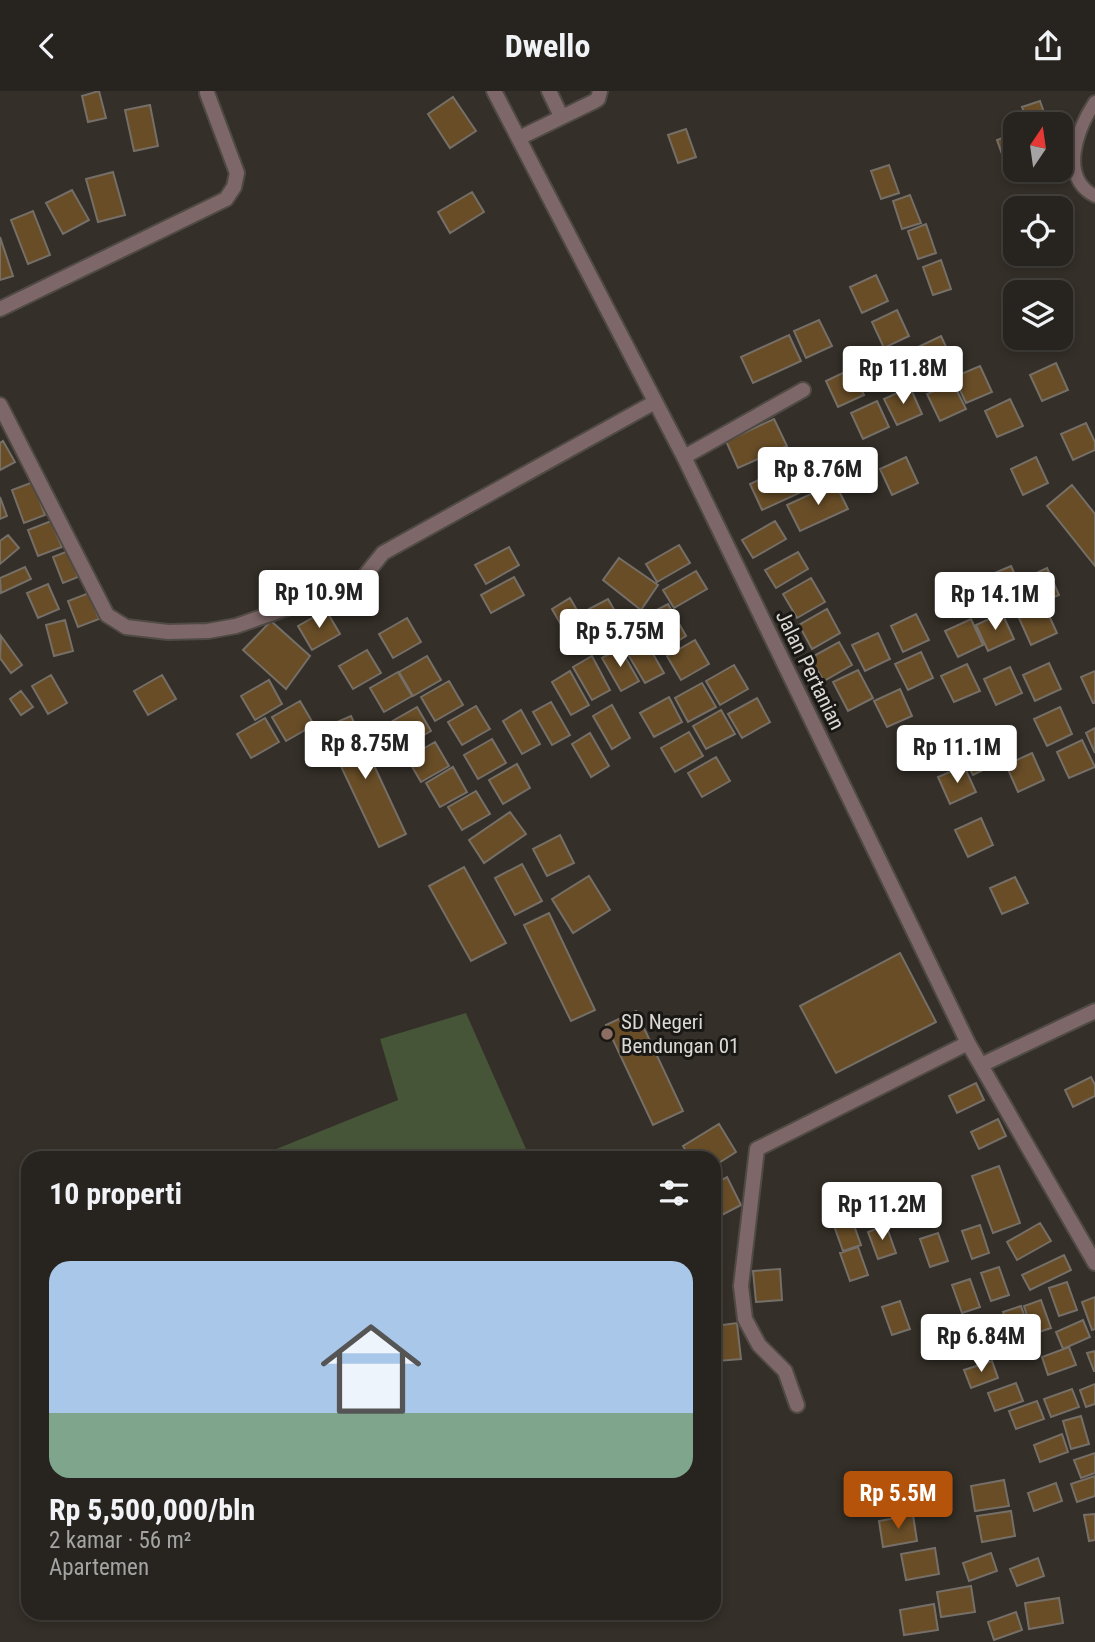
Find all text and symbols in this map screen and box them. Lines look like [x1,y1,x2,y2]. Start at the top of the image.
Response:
icon: back [28,27,66,65]
text: Dwello [505,27,590,65]
icon: share [1029,27,1067,65]
north arrow [1003,112,1073,182]
map controls [1003,112,1073,350]
button: locate [1003,196,1073,266]
button: layers [1003,280,1073,350]
pin: Rp 11.8M [831,347,975,406]
text: Rp 11.8M [859,355,947,382]
pin: Rp 8.76M [746,447,890,507]
text: Rp 8.76M [774,456,862,483]
pin: Rp 10.9M [247,571,391,630]
pin: Rp 14.1M [923,573,1067,632]
text: Rp 10.9M [275,579,363,606]
text: Rp 14.1M [951,581,1039,608]
street label: Jalan Pertanian [771,606,849,734]
pin: Rp 5.75M [548,609,692,669]
text: Rp 5.75M [576,618,664,645]
pin: Rp 8.75M [293,721,437,781]
pin: Rp 11.1M [885,725,1029,785]
text: Rp 8.75M [321,730,409,757]
text: Rp 11.1M [913,734,1001,761]
place label: SD Negeri Bendungan 01 [621,1010,739,1058]
marker: SD Negeri Bendungan 01 [599,1026,615,1042]
icon: filters [655,1174,693,1212]
text: 10 properti [49,1176,182,1211]
pin: Rp 11.2M [810,1183,954,1242]
text: Rp 11.2M [838,1191,926,1218]
icon: home [308,1306,434,1432]
pin: Rp 6.84M [909,1315,1053,1374]
text: Rp 6.84M [937,1323,1025,1350]
pin: Rp 5.5M [833,1471,963,1531]
text: Rp 5.5M [860,1480,936,1507]
text: Rp 5,500,000/bln [49,1492,255,1527]
text: 2 kamar · 56 m² [49,1527,191,1554]
text: Apartemen [49,1554,149,1581]

